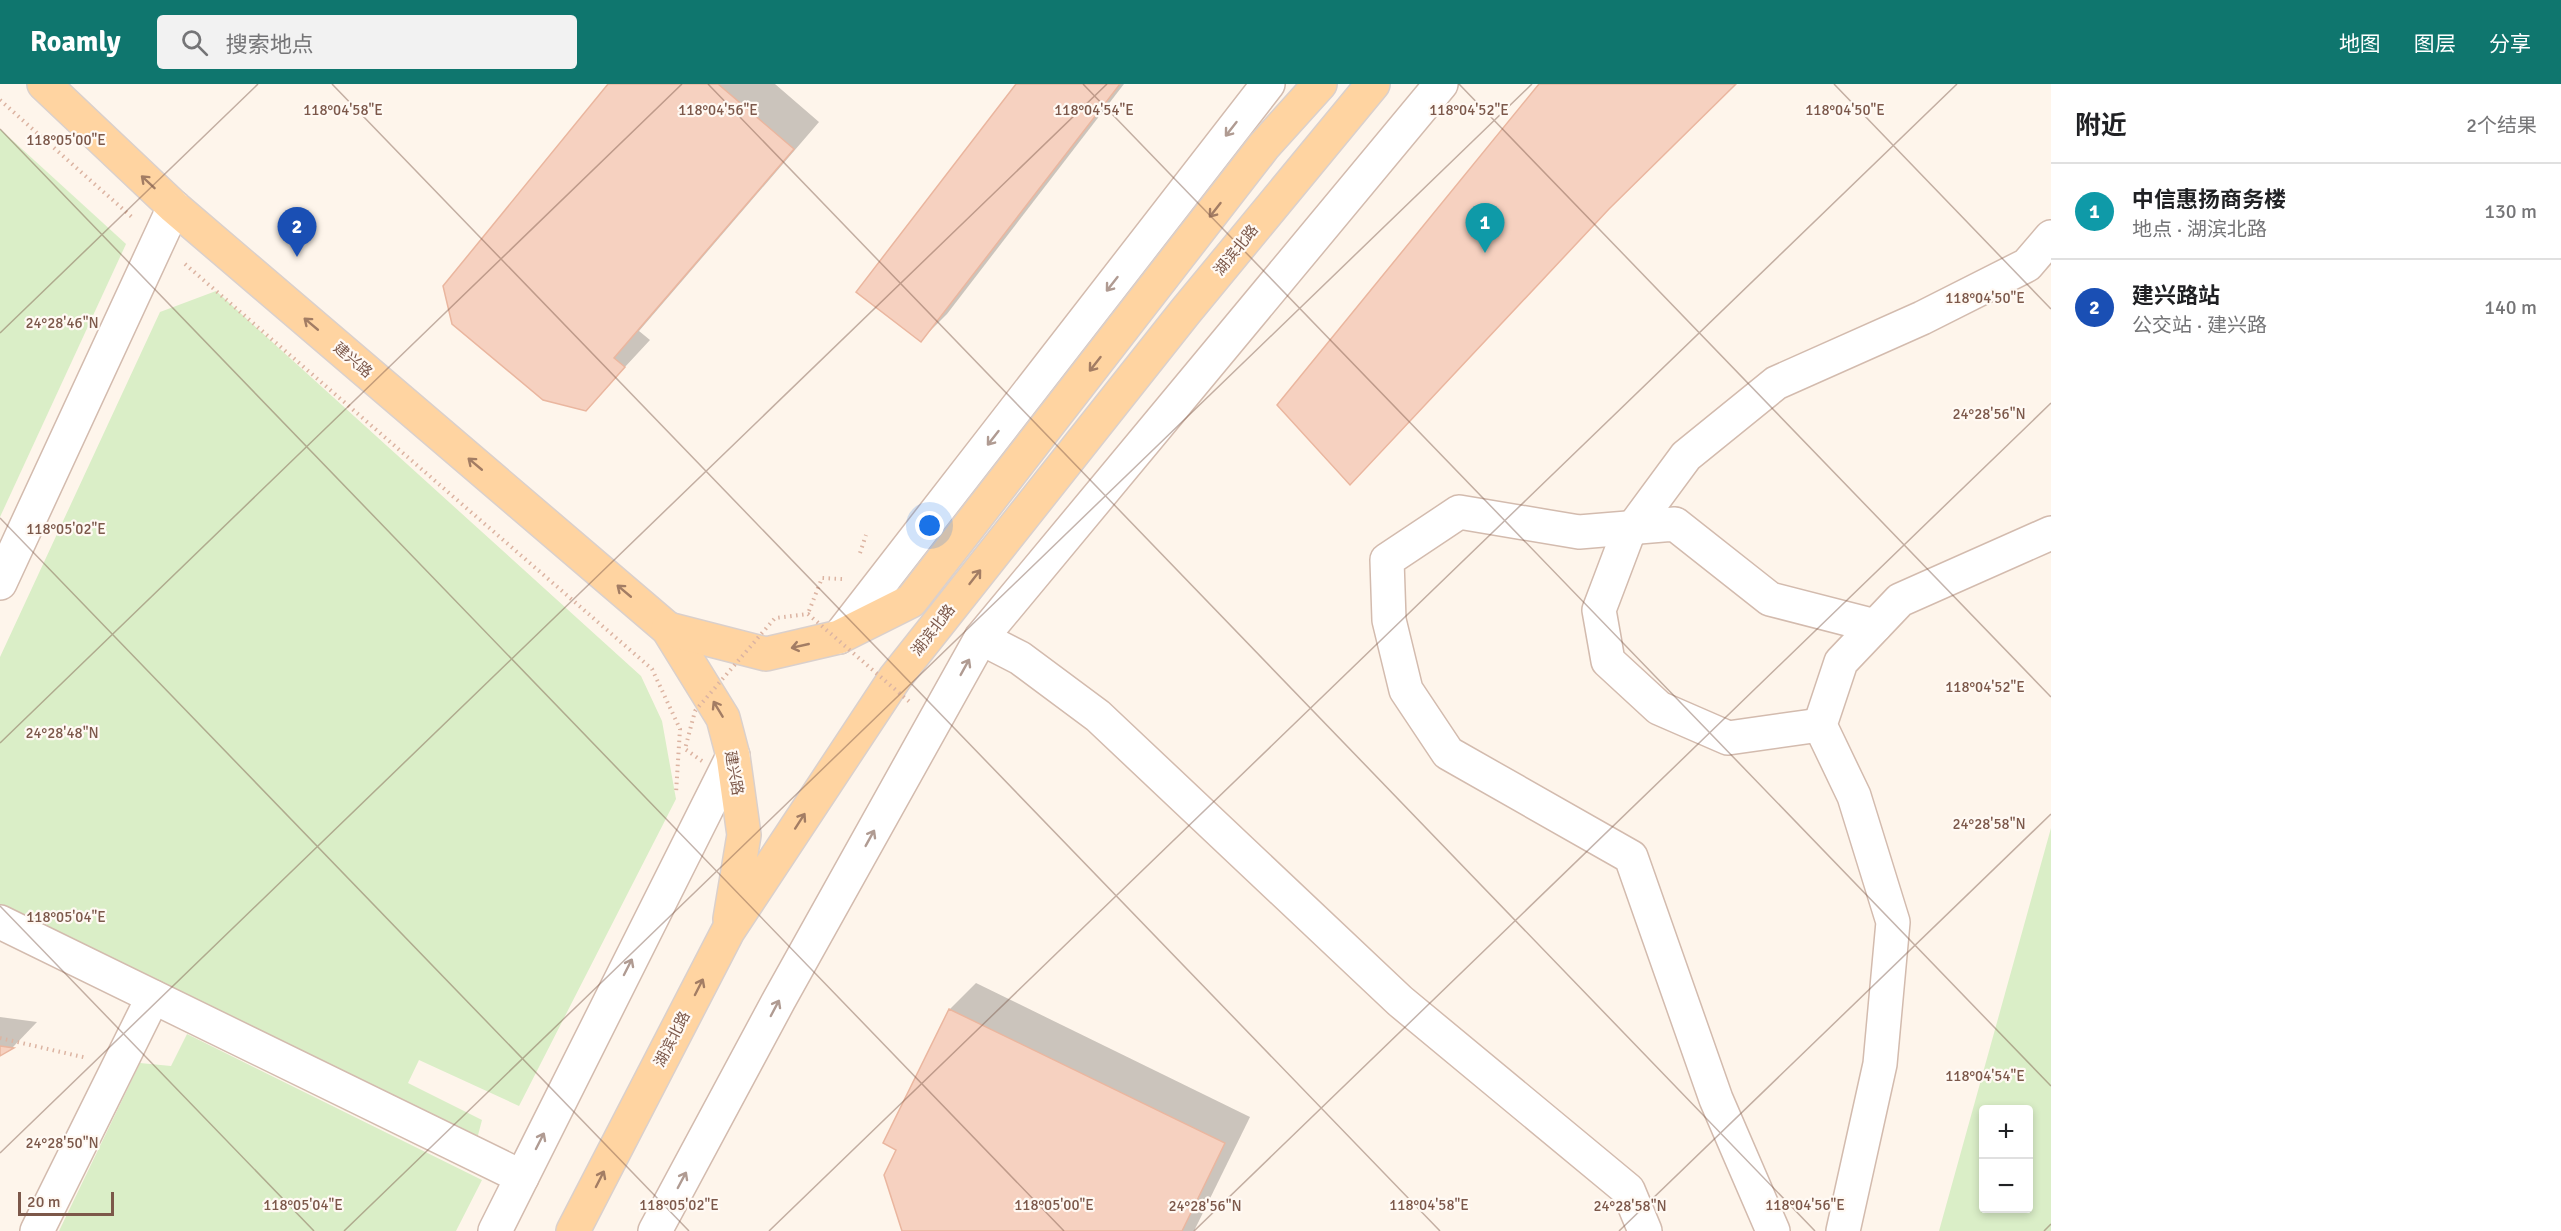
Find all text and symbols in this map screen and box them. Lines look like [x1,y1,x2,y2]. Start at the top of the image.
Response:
search box [157,15,577,69]
text: Roamly [30,25,121,59]
icon: search [178,26,211,59]
text: 搜索地点 [226,31,314,58]
text: 地图 [2339,31,2381,57]
text: 图层 [2414,31,2456,57]
text: 分享 [2489,31,2531,57]
text: 118°04'58"E [303,101,383,119]
text: 118°04'56"E [678,101,758,119]
text: 118°04'54"E [1054,101,1134,119]
text: 118°04'52"E [1429,101,1509,119]
text: 118°04'50"E [1805,101,1885,119]
text: 附近 [2075,110,2127,142]
text: 2个结果 [2466,113,2537,138]
one-way arrow [1225,121,1238,137]
text: 118°05'00"E [26,131,106,149]
one-way arrow [140,175,155,190]
text: 中信惠扬商务楼 [2132,186,2286,213]
text: 1 [2089,199,2100,224]
text: 130 m [2484,199,2537,224]
one-way arrow [1209,201,1221,217]
pin: 1 [1466,204,1504,253]
pin: 2 [278,208,316,257]
text: 地点 · 湖滨北路 [2132,217,2267,242]
street label: 湖滨北路 [1210,221,1262,279]
one-way arrow [1106,275,1118,291]
text: 建兴路站 [2132,282,2220,309]
text: 118°04'50"E [1945,289,2025,307]
text: 2 [2089,295,2100,320]
text: 140 m [2484,295,2537,320]
text: 公交站 · 建兴路 [2132,313,2267,338]
text: 24°28'46"N [25,314,99,332]
one-way arrow [304,317,319,331]
street label: 建兴路 [330,339,376,381]
one-way arrow [1089,355,1102,371]
text: 24°28'56"N [1952,405,2026,423]
one-way arrow [986,430,999,446]
one-way arrow [468,457,483,471]
your location [915,511,944,540]
text: 118°05'02"E [26,520,106,538]
one-way arrow [968,569,981,585]
one-way arrow [617,584,632,598]
street label: 湖滨北路 [907,601,959,659]
one-way arrow [790,641,809,653]
one-way arrow [959,659,971,676]
text: 118°04'52"E [1945,678,2025,696]
one-way arrow [711,701,723,718]
text: 24°28'48"N [25,724,99,742]
street label: 建兴路 [721,749,747,797]
one-way arrow [795,813,807,830]
text: 24°28'58"N [1952,815,2026,833]
one-way arrow [865,829,876,847]
text: 118°05'04"E [26,908,106,926]
one-way arrow [622,958,634,976]
one-way arrow [694,979,705,997]
one-way arrow [769,1000,781,1017]
street label: 湖滨北路 [650,1008,694,1070]
text: 118°04'54"E [1945,1067,2025,1085]
map controls [1979,1105,2033,1213]
button: + [1979,1105,2033,1159]
one-way arrow [535,1132,547,1150]
text: 24°28'50"N [25,1134,99,1152]
button: − [1979,1159,2033,1213]
one-way arrow [594,1171,606,1188]
one-way arrow [677,1171,688,1189]
scale bar [18,1189,114,1216]
text: 20 m [27,1192,61,1212]
text: 118°05'04"E [263,1196,343,1214]
text: 118°05'02"E [639,1196,719,1214]
text: 118°05'00"E [1014,1196,1094,1214]
text: 118°04'58"E [1389,1196,1469,1214]
text: 118°04'56"E [1765,1196,1845,1214]
text: 24°28'56"N [1168,1197,1242,1215]
text: 24°28'58"N [1593,1197,1667,1215]

